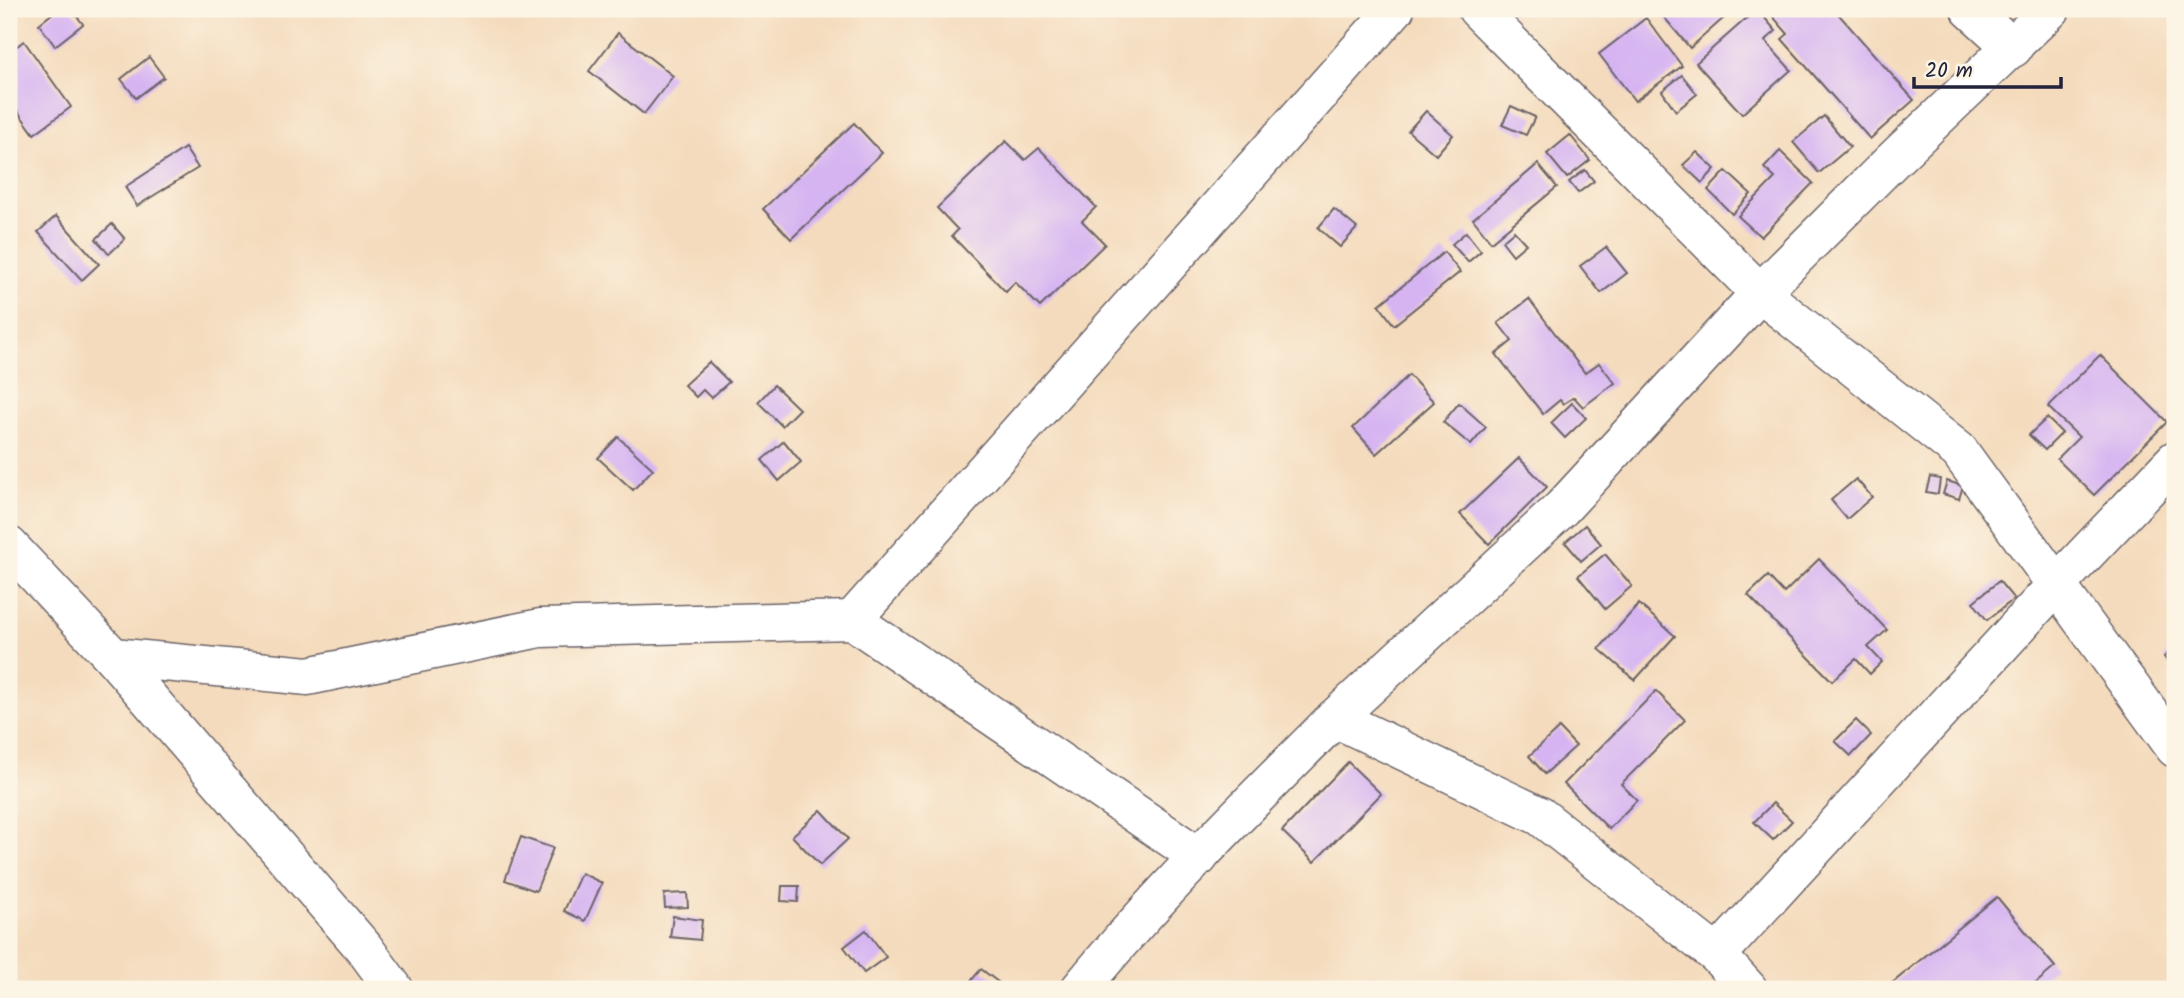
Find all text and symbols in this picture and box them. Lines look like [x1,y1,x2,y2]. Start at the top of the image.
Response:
scale bar [1914,46,2062,90]
text: 20 m [1925,55,1973,88]

